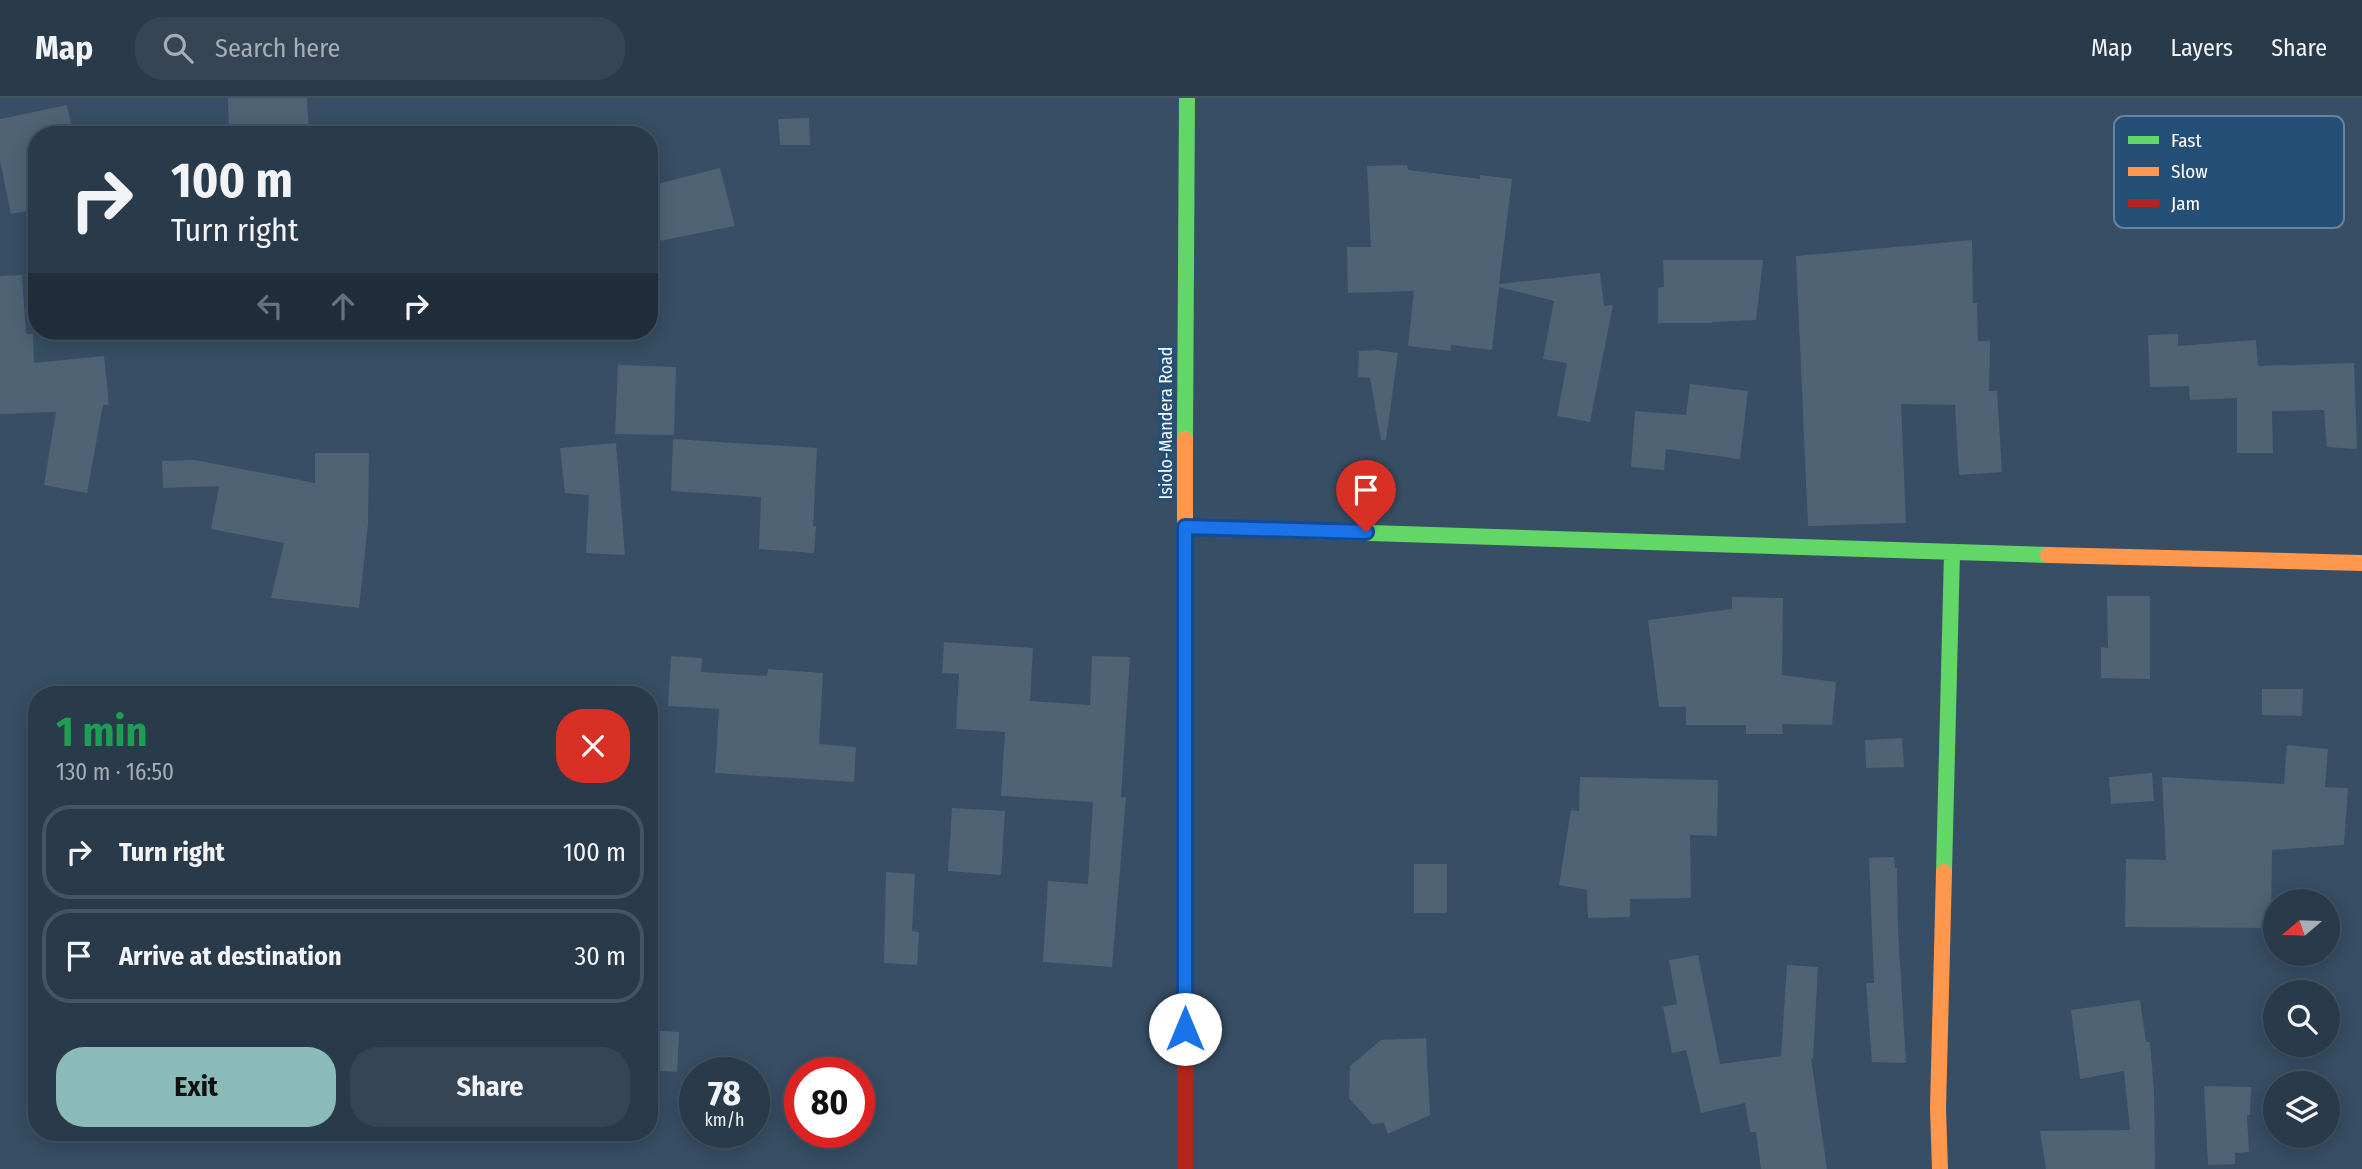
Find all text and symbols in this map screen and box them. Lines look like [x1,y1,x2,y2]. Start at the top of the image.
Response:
search box [135,17,625,80]
text: Map [35,28,93,68]
icon: search [159,29,197,67]
text: Search here [215,33,340,64]
text: Map [2091,34,2133,62]
text: Layers [2171,34,2233,62]
text: Share [2271,34,2327,62]
legend [2114,116,2344,228]
text: Fast [2171,129,2202,152]
text: 100 m [171,151,293,210]
icon: right [56,154,147,245]
text: Slow [2171,160,2208,183]
text: Jam [2171,192,2200,215]
text: Turn right [171,211,298,249]
icon: left [251,287,289,325]
icon: ahead [324,287,362,325]
icon: right [397,287,435,325]
street label: Isiolo-Mandera Road [1155,347,1177,499]
pin [1336,460,1396,532]
icon: arrive [1347,471,1385,509]
text: 1 min [56,707,147,757]
button: close [556,709,630,783]
text: 130 m · 16:50 [56,758,174,786]
icon: right [60,833,98,871]
text: Turn right [119,837,225,868]
text: 100 m [563,837,626,868]
north arrow [2263,889,2340,966]
map controls [2263,889,2340,1148]
icon: arrive [60,937,98,975]
text: Arrive at destination [119,941,342,972]
text: 30 m [575,941,626,972]
button: search [2263,980,2340,1057]
position arrow [1148,992,1222,1066]
button: Exit [56,1047,336,1127]
button: Share [350,1047,630,1127]
speed limit sign: 80 [784,1057,875,1148]
button: layers [2263,1071,2340,1148]
text: 78 [708,1072,741,1114]
text: km/h [704,1109,745,1131]

